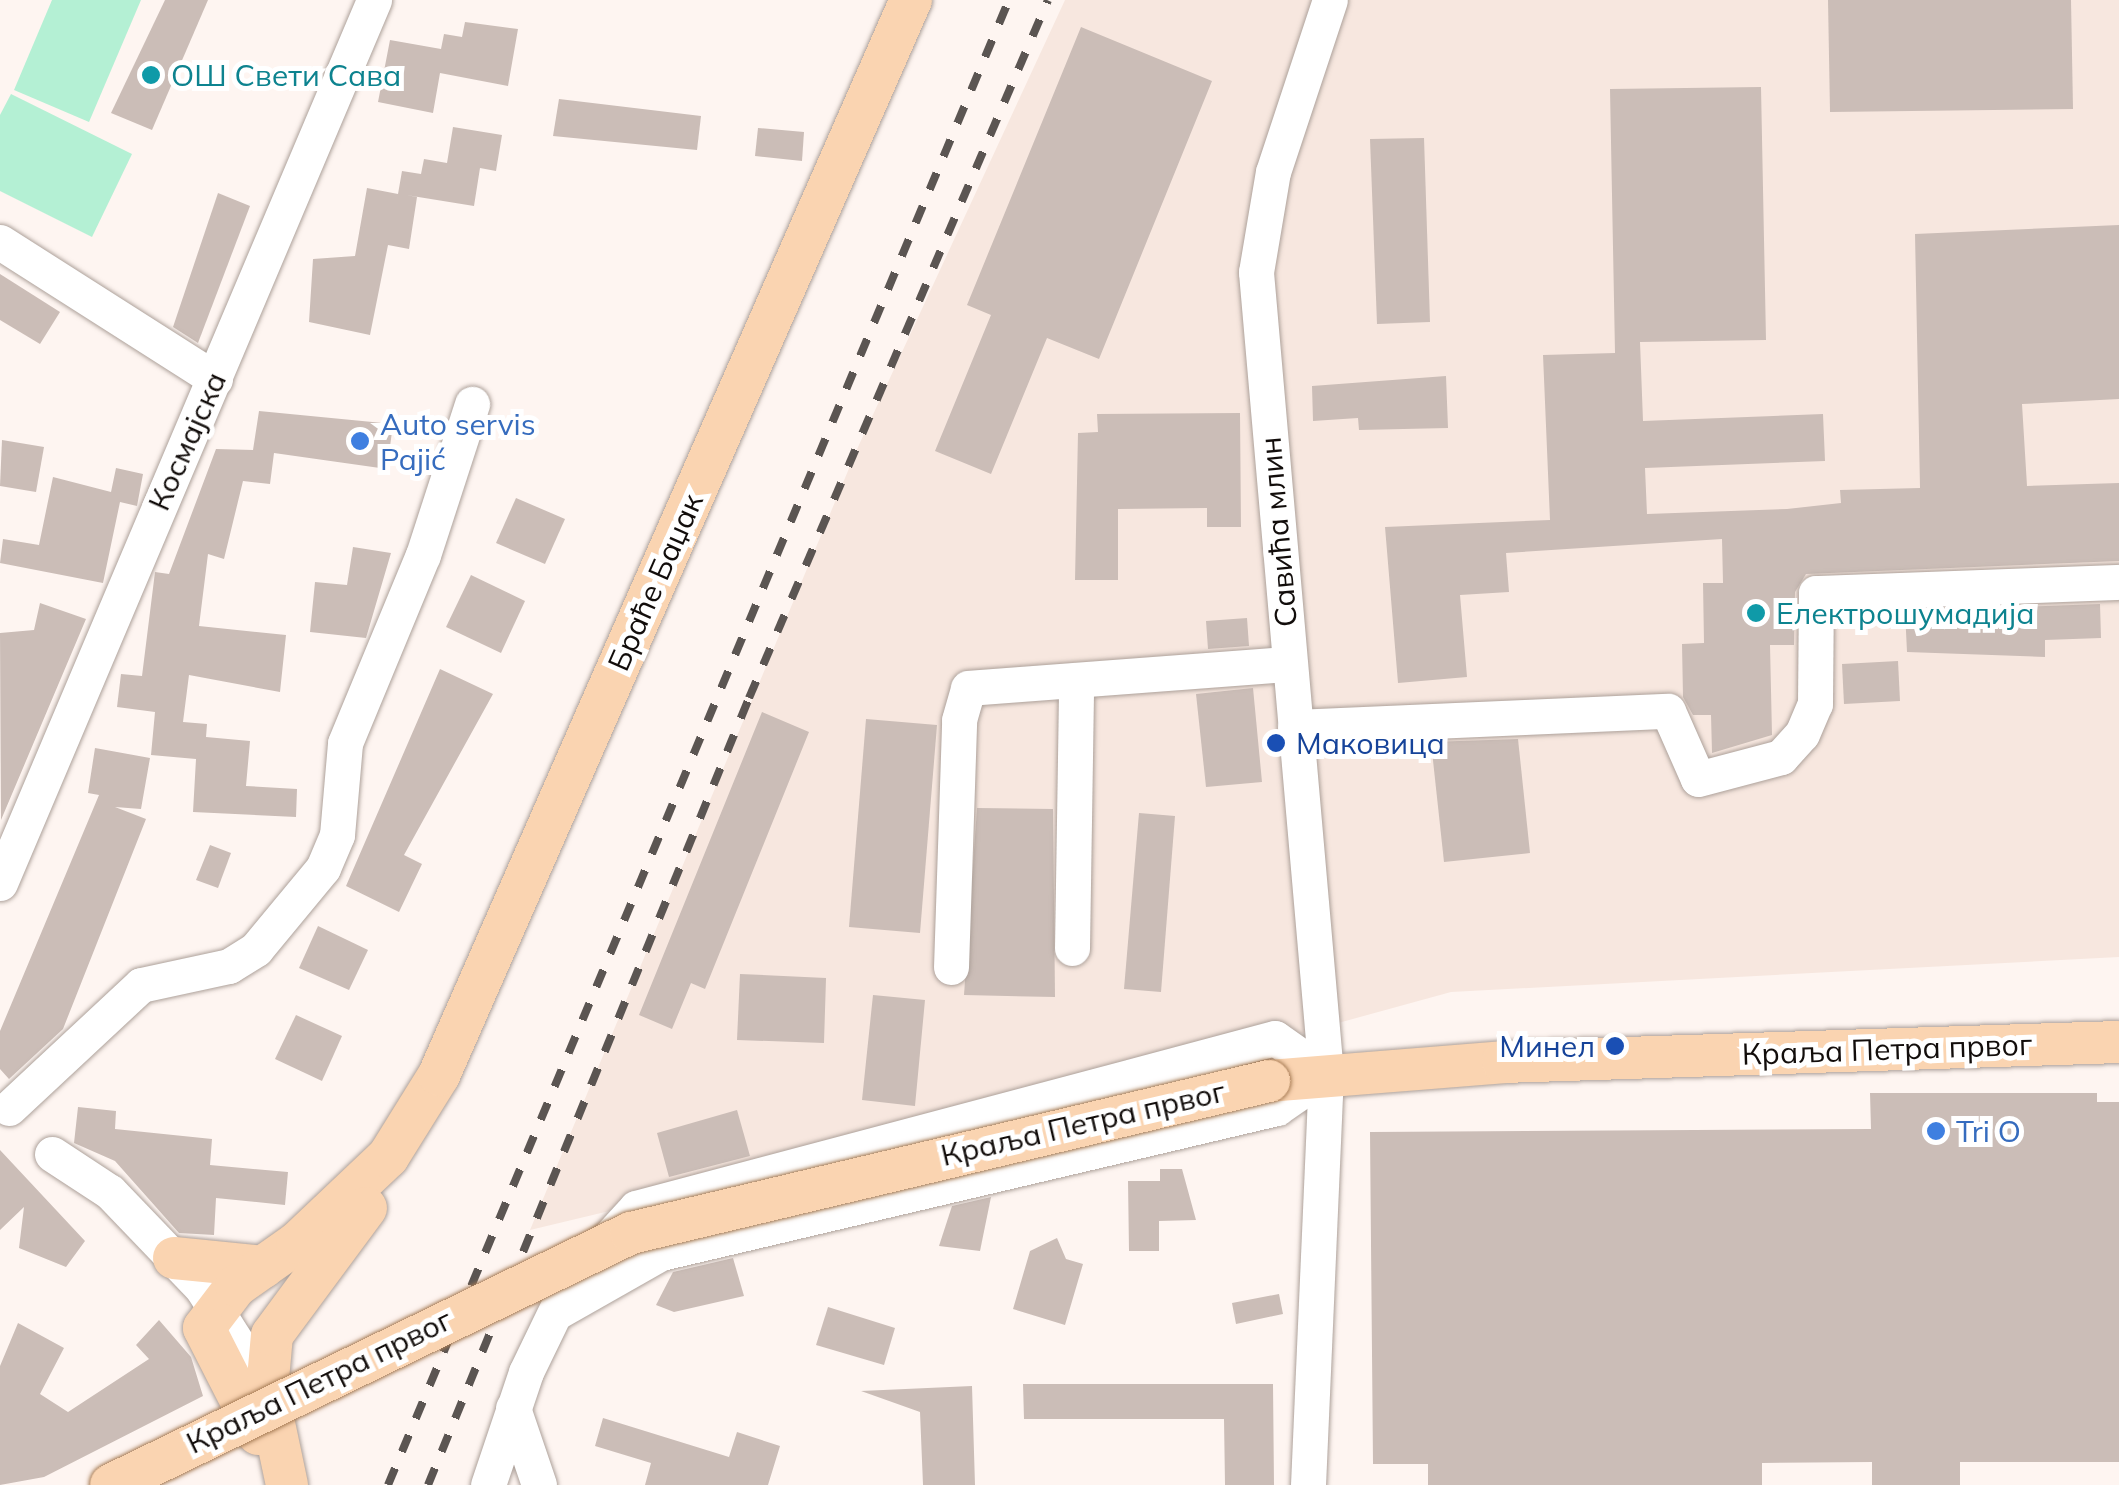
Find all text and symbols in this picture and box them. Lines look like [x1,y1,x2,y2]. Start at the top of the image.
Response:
place label: ОШ Свети Сава [171,57,401,93]
marker: ОШ Свети Сава [140,64,162,86]
street label: Космајска [141,366,233,516]
place label: Auto servis Pajić [380,406,536,476]
marker: Auto servis Pajić [349,430,371,452]
street label: Савића млин [1252,435,1304,629]
street label: Браће Баџак [600,488,710,676]
place label: Електрошумадија [1776,595,2034,631]
marker: Електрошумадија [1745,602,1767,624]
place label: Маковица [1296,725,1445,761]
marker: Маковица [1265,732,1287,754]
street label: Краља Петра првог [1741,1026,2033,1072]
place label: Минел [1499,1028,1595,1064]
marker: Минел [1604,1035,1626,1057]
street label: Краља Петра првог [937,1073,1229,1173]
place label: Tri O [1956,1113,2021,1149]
marker: Tri O [1925,1120,1947,1142]
street label: Краља Петра првог [181,1301,457,1461]

